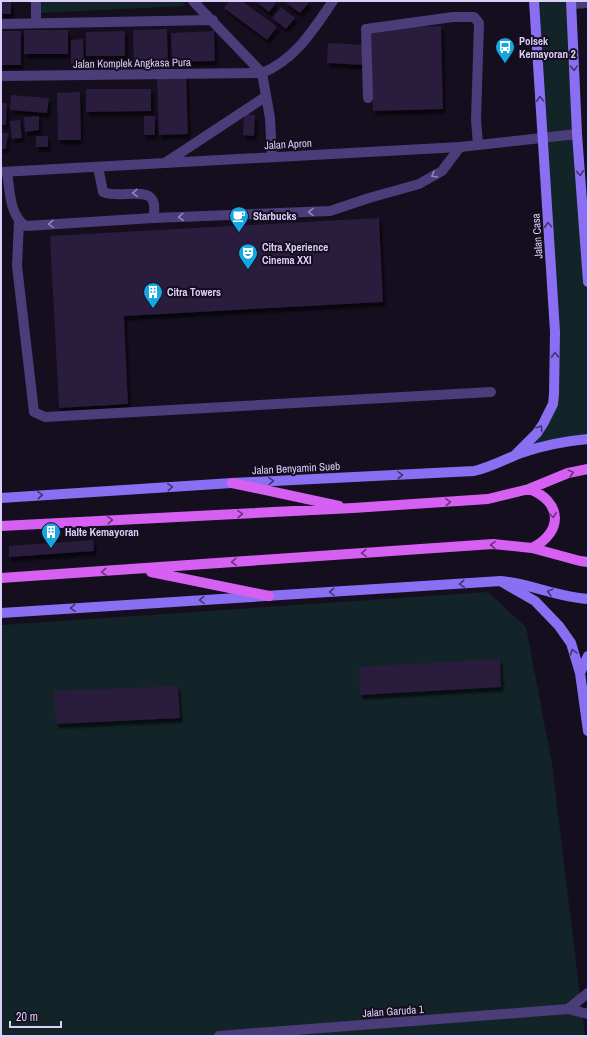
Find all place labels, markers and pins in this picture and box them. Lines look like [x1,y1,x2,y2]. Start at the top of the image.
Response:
place label: Polsek Kemayoran 2 [519,34,576,61]
bus stop icon: Polsek Kemayoran 2 [494,36,516,64]
cafe icon: Starbucks [228,205,250,233]
place label: Starbucks [253,209,297,223]
place label: Citra Xperience Cinema XXI [262,240,328,267]
theatre icon: Citra Xperience Cinema XXI [237,242,259,270]
building icon: Citra Towers [142,281,164,309]
place label: Citra Towers [167,285,221,299]
building icon: Halte Kemayoran [40,521,62,549]
place label: Halte Kemayoran [65,525,139,539]

